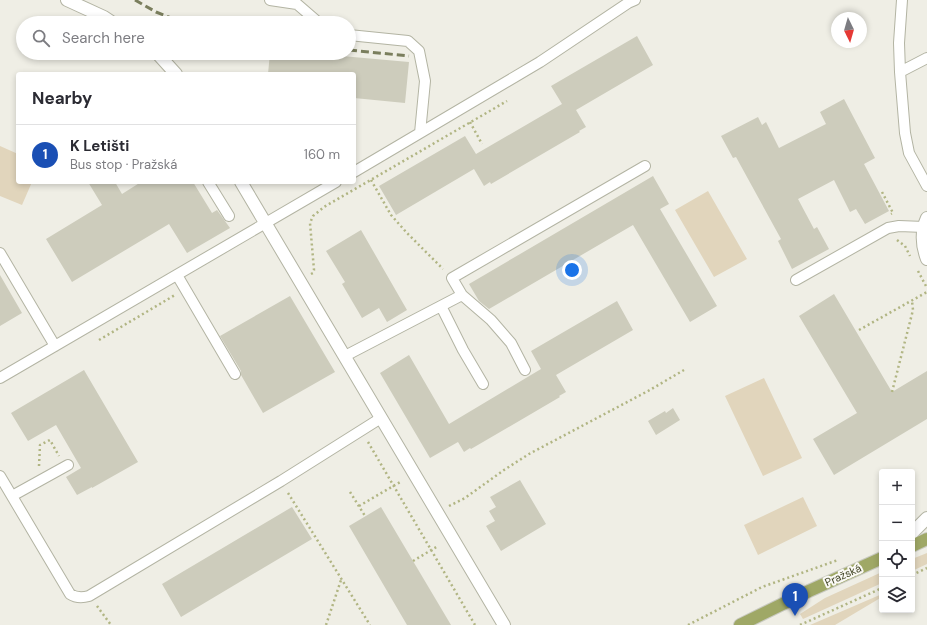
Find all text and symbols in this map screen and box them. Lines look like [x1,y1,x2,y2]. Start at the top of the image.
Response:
north arrow [831,12,867,48]
search box [16,16,356,60]
icon: search [30,27,52,49]
text: Search here [62,28,145,48]
text: Nearby [32,87,92,109]
text: K Letišti [70,136,129,156]
text: 1 [43,146,47,163]
text: 160 m [304,146,340,163]
text: Bus stop · Pražská [70,156,177,173]
your location [562,260,582,280]
map controls [879,469,915,613]
button: + [879,469,915,505]
button: − [879,505,915,541]
button: locate [879,541,915,577]
street label: Pražská [823,561,863,589]
button: layers [879,577,915,613]
pin: 1 [782,583,808,616]

